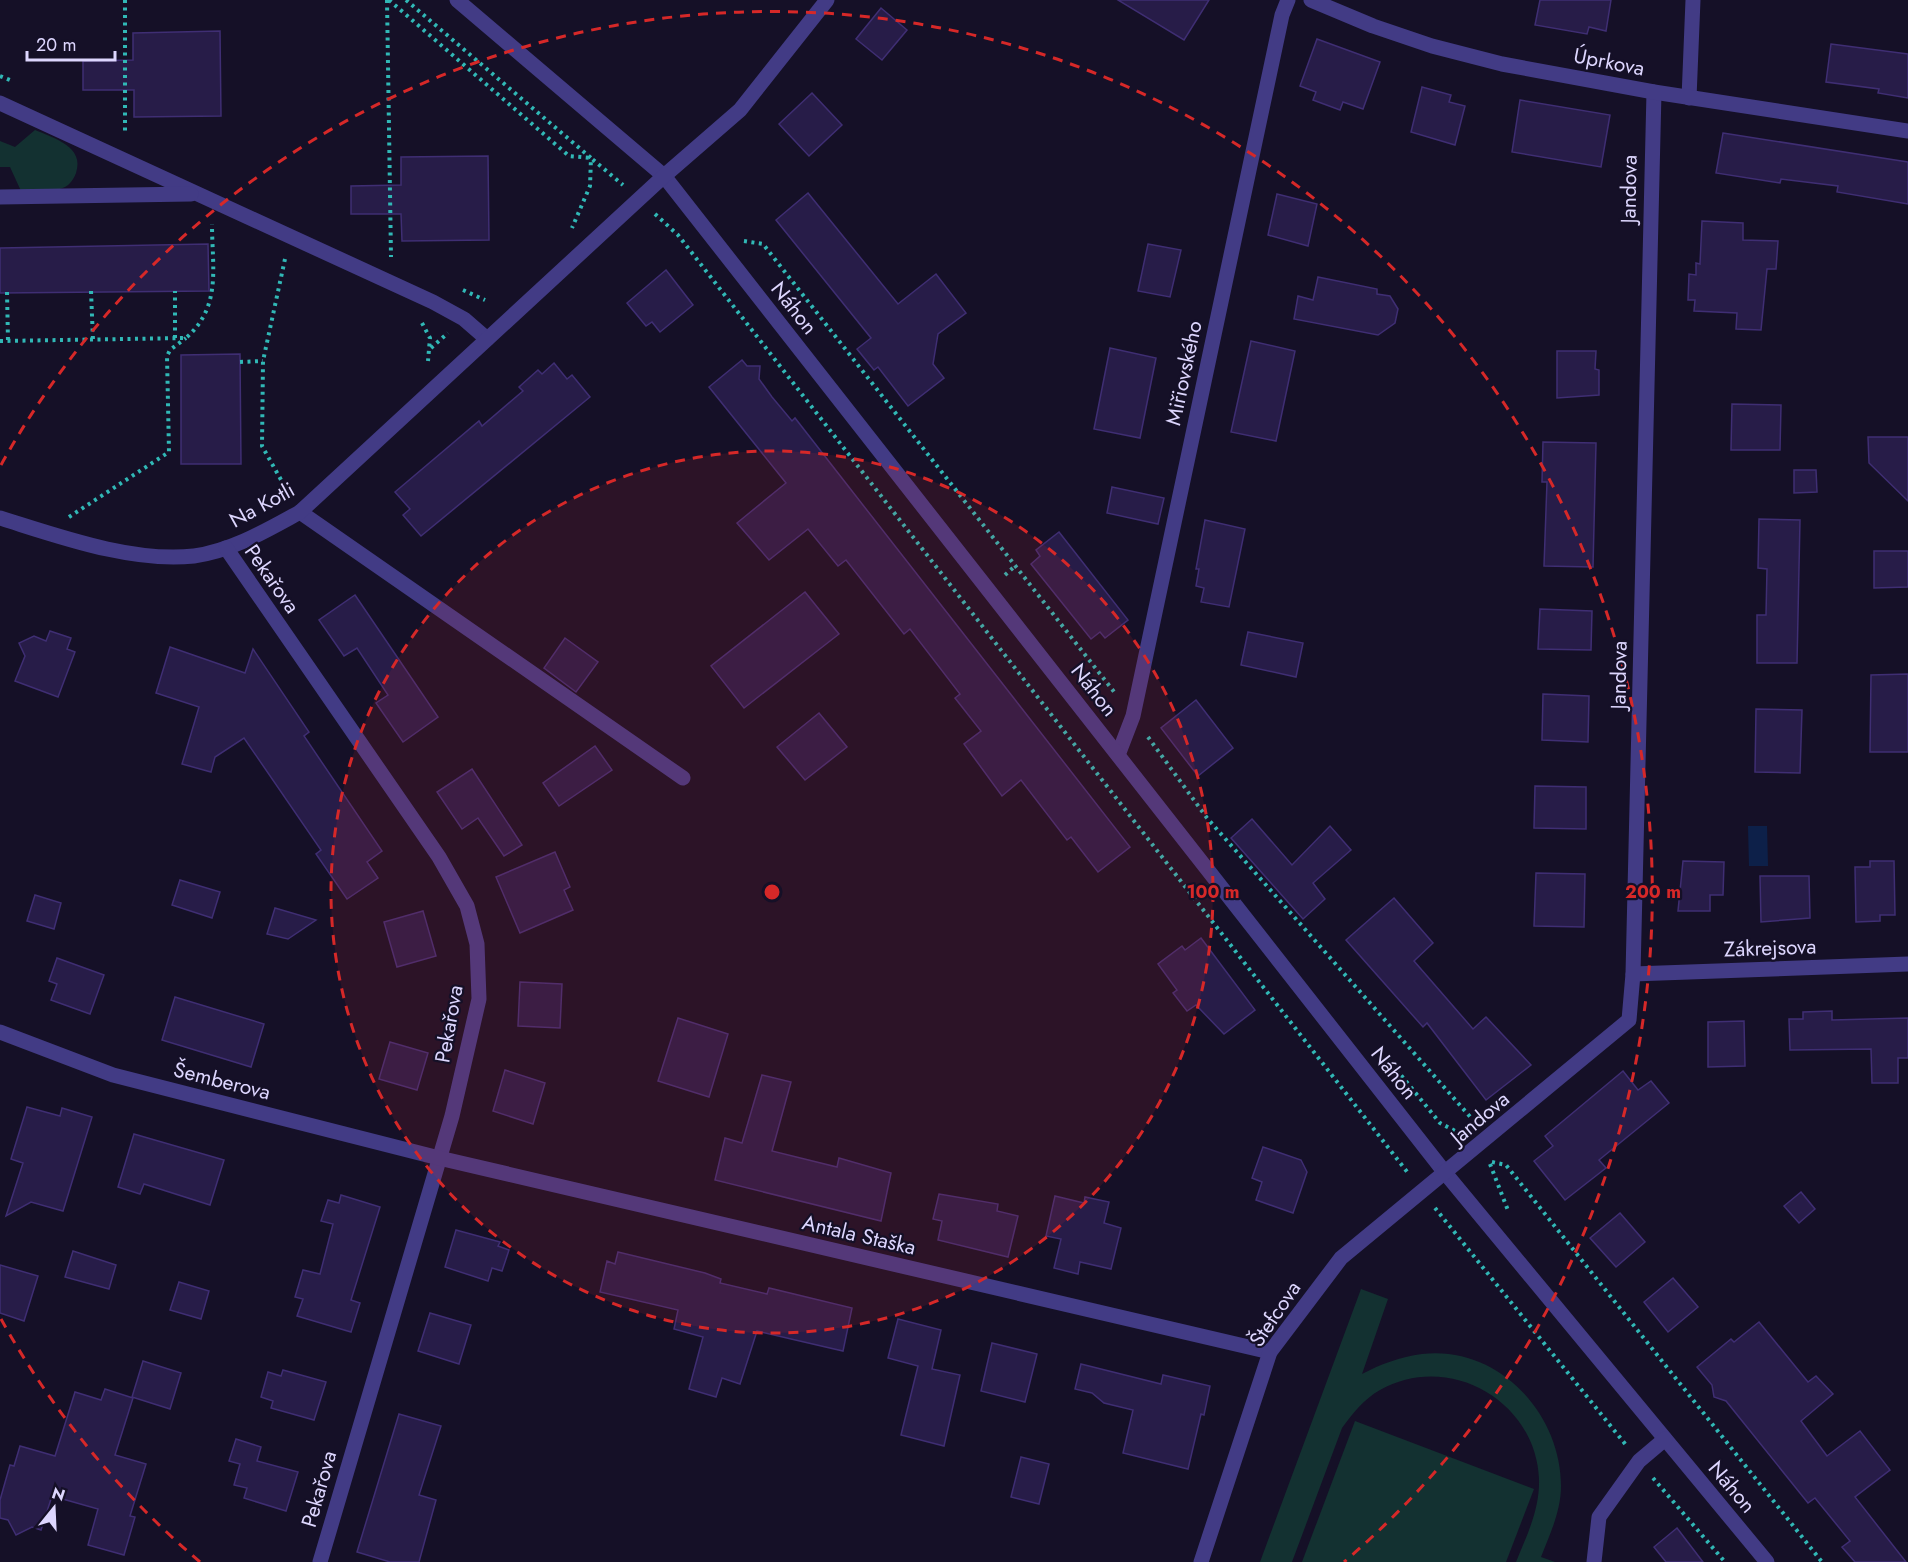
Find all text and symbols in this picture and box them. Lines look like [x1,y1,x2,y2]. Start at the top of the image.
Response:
scale bar [27,24,116,62]
text: 20 m [36,32,76,58]
street label: Úprkova [1571,40,1647,84]
street label: Jandova [1613,154,1645,227]
street label: Náhon [764,275,824,341]
street label: Miřiovského [1158,318,1210,428]
street label: Na Kotli [224,475,300,535]
street label: Pekařova [237,538,307,620]
street label: Jandova [1603,640,1635,713]
street label: Náhon [1064,657,1124,723]
text: 100 m [1186,879,1240,905]
text: 200 m [1625,879,1681,905]
centre of rings [762,882,782,902]
street label: Zákrejsova [1723,931,1817,965]
street label: Pekařova [427,983,471,1065]
street label: Náhon [1364,1040,1424,1106]
street label: Šemberova [170,1054,274,1108]
street label: Jandova [1442,1084,1516,1153]
street label: Antala Staška [799,1207,919,1263]
street label: Štefcova [1242,1275,1308,1353]
street label: Pekařova [294,1447,344,1531]
street label: Náhon [1701,1454,1763,1520]
north arrow [24,1478,84,1538]
text: N [49,1481,68,1507]

